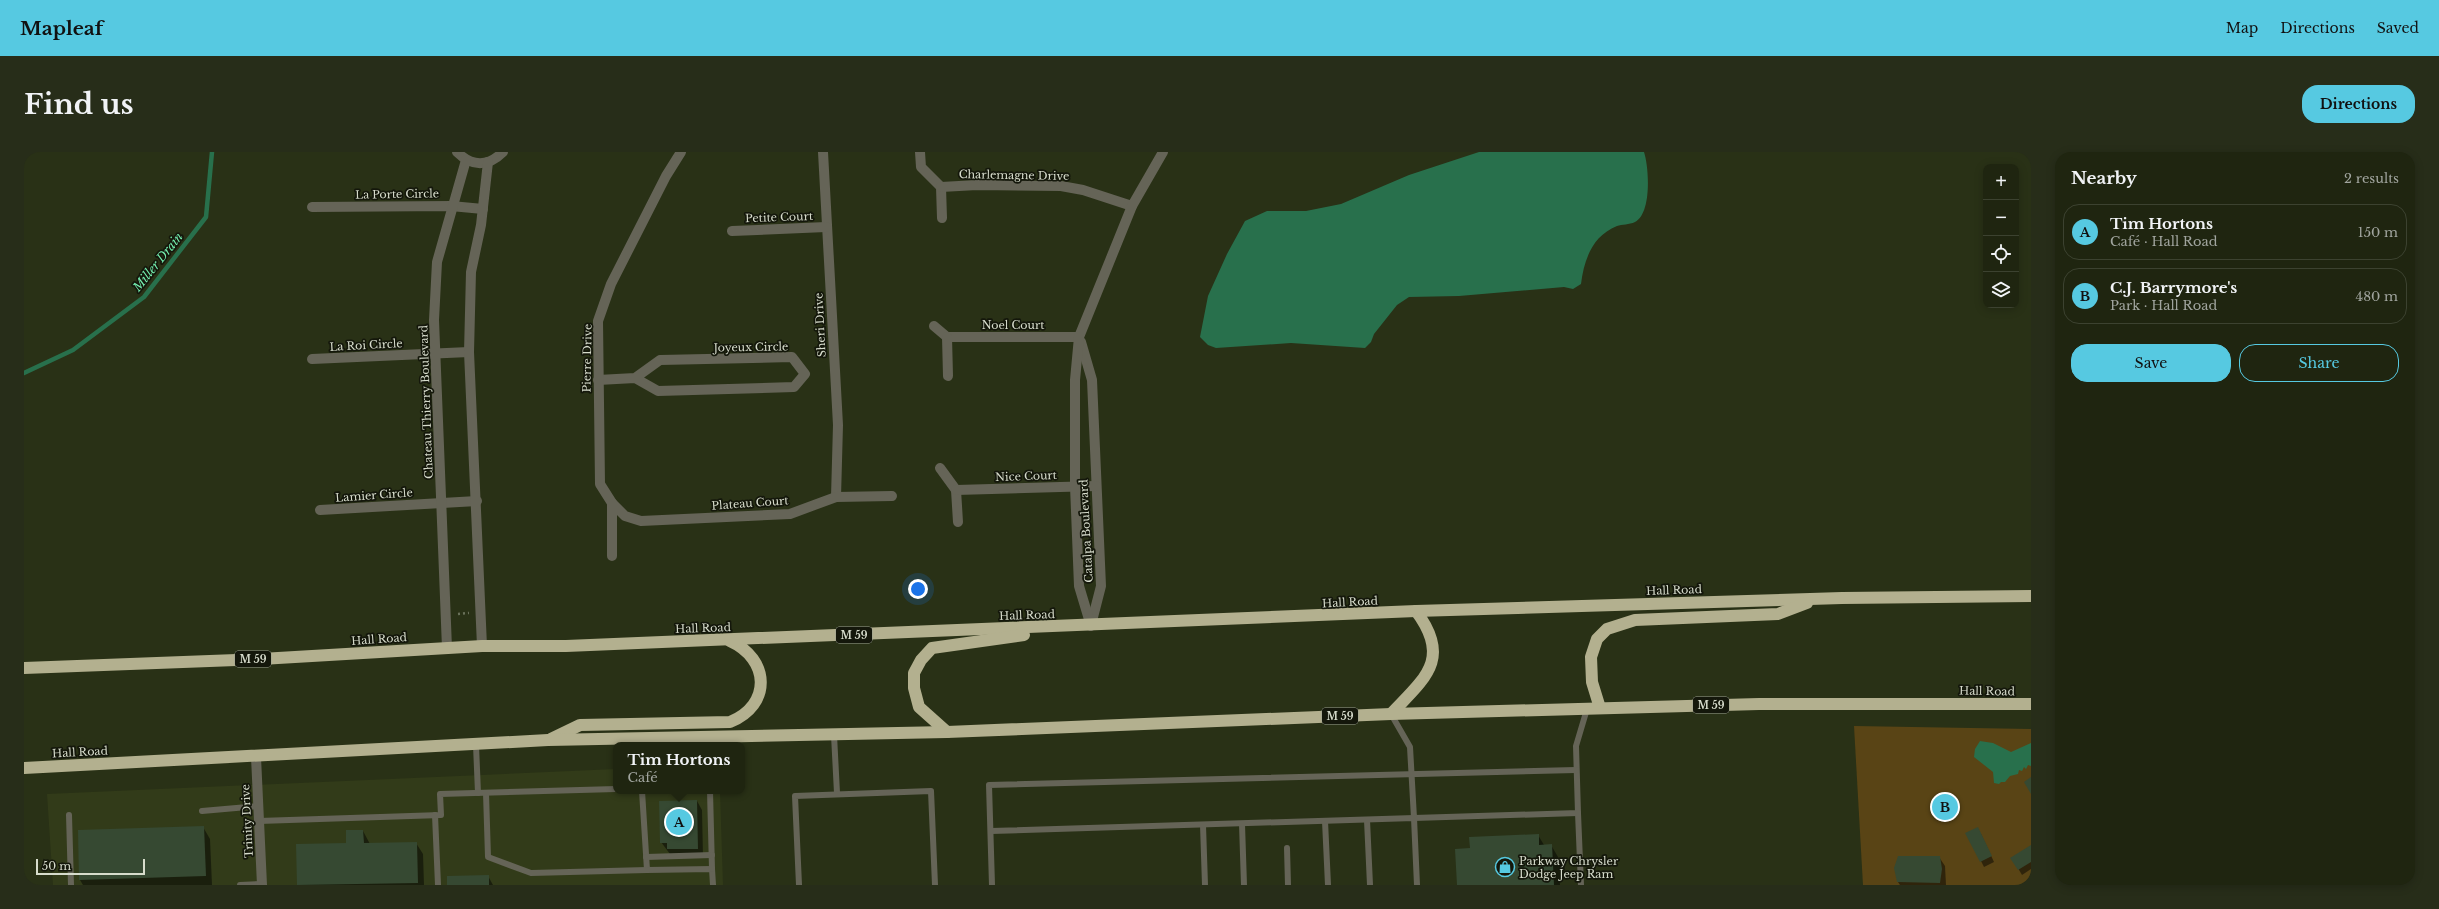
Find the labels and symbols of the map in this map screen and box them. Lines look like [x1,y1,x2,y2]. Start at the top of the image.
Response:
street label: Charlemagne Drive [959,167,1069,183]
street label: La Porte Circle [355,186,439,202]
street label: Petite Court [745,209,814,225]
water label: Miller Drain [129,229,186,295]
street label: Sheri Drive [811,292,829,358]
street label: Noel Court [982,318,1045,332]
street label: Pierre Drive [579,323,595,393]
street label: Chateau Thierry Boulevard [416,324,436,479]
street label: La Roi Circle [329,336,403,354]
street label: Joyeux Circle [712,339,788,355]
street label: Nice Court [995,468,1058,484]
street label: Catalpa Boulevard [1076,478,1096,583]
street label: Lamier Circle [335,485,413,505]
street label: Plateau Court [711,493,790,513]
your location [908,579,928,599]
street label: Hall Road [1646,582,1703,598]
street label: Hall Road [1322,594,1379,610]
street label: Hall Road [999,607,1056,623]
street label: Hall Road [675,620,732,636]
road number: M 59 [836,627,872,643]
street label: Hall Road [351,630,408,648]
road number: M 59 [235,651,271,667]
street label: Hall Road [1959,684,2016,698]
road number: M 59 [1693,697,1729,713]
road number: M 59 [1322,708,1358,724]
street label: Hall Road [52,744,109,760]
street label: Trinity Drive [238,784,256,858]
pin: B [1932,792,1958,822]
pin: A [666,807,692,837]
place label: Parkway Chrysler Dodge Jeep Ram [1519,854,1619,881]
shop icon: Parkway Chrysler Dodge Jeep Ram [1494,856,1516,878]
scale bar [36,857,145,876]

